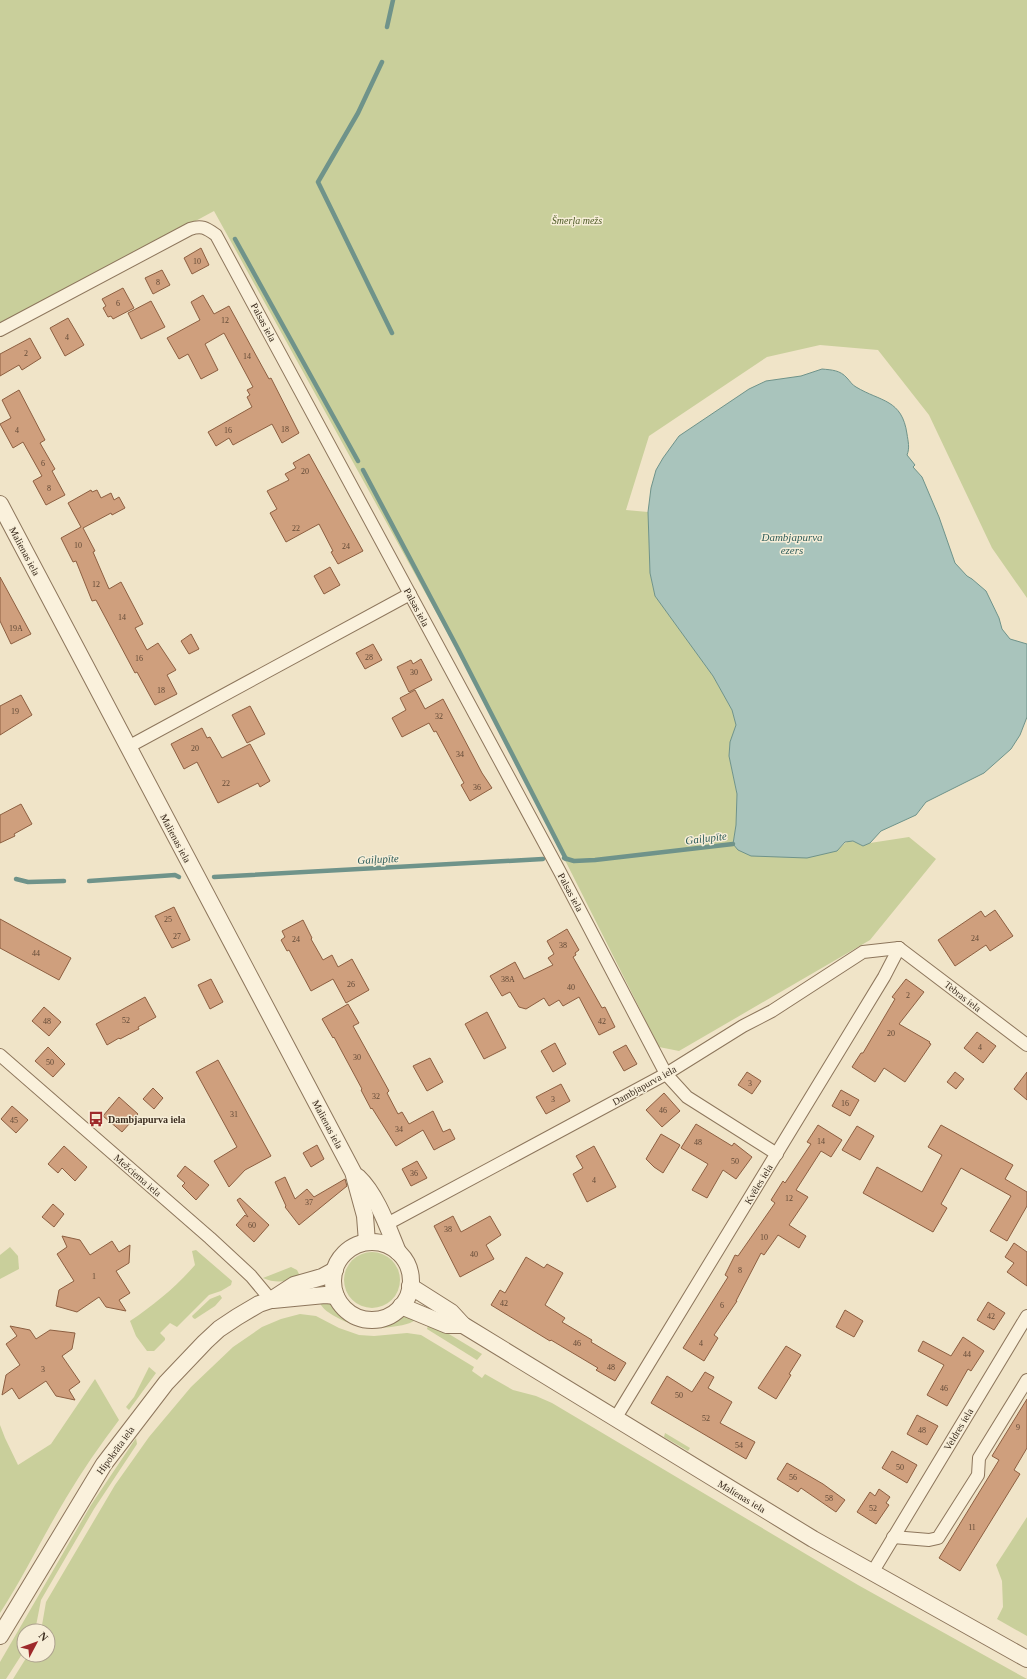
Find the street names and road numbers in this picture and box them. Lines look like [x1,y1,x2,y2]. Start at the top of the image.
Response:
street label: Palsas iela [249,301,279,344]
street label: Malienas iela [7,525,42,578]
street label: Palsas iela [402,586,432,629]
street label: Malienas iela [158,812,193,865]
street label: Palsas iela [556,871,586,914]
street label: Tebras iela [942,979,984,1014]
street label: Dambjapurva iela [610,1063,679,1108]
street label: Malienas iela [310,1098,345,1151]
street label: Mežciema iela [112,1152,164,1199]
street label: Kvēles iela [742,1162,775,1206]
street label: Veldres iela [942,1406,976,1452]
street label: Hipokrāta iela [94,1424,137,1477]
street label: Malienas iela [716,1478,768,1515]

